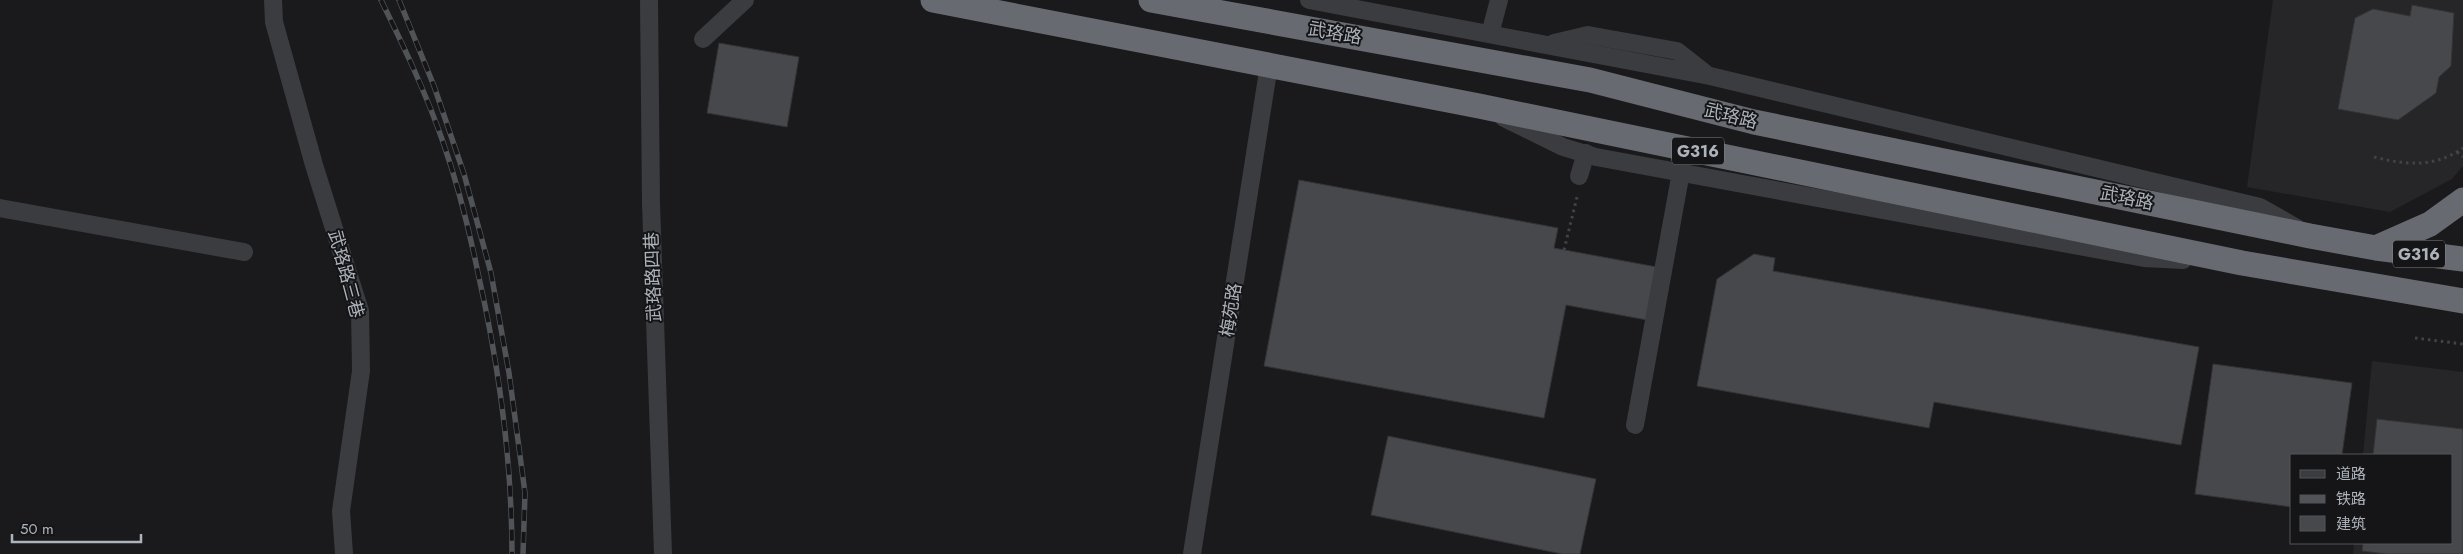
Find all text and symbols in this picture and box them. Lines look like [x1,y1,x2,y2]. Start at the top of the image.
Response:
street label: 武珞路 [1306,16,1364,50]
street label: 武珞路 [1702,97,1760,135]
road number: G316 [1672,138,1724,164]
street label: 武珞路 [2098,180,2156,216]
street label: 武珞路三巷 [322,227,370,321]
street label: 武珞路四巷 [638,232,668,322]
road number: G316 [2393,240,2445,268]
street label: 梅苑路 [1214,281,1248,339]
legend [2290,454,2453,544]
text: 道路 [2336,463,2366,485]
text: 铁路 [2336,488,2366,510]
scale bar [12,512,141,544]
text: 建筑 [2336,513,2366,535]
text: 50 m [20,518,54,540]

